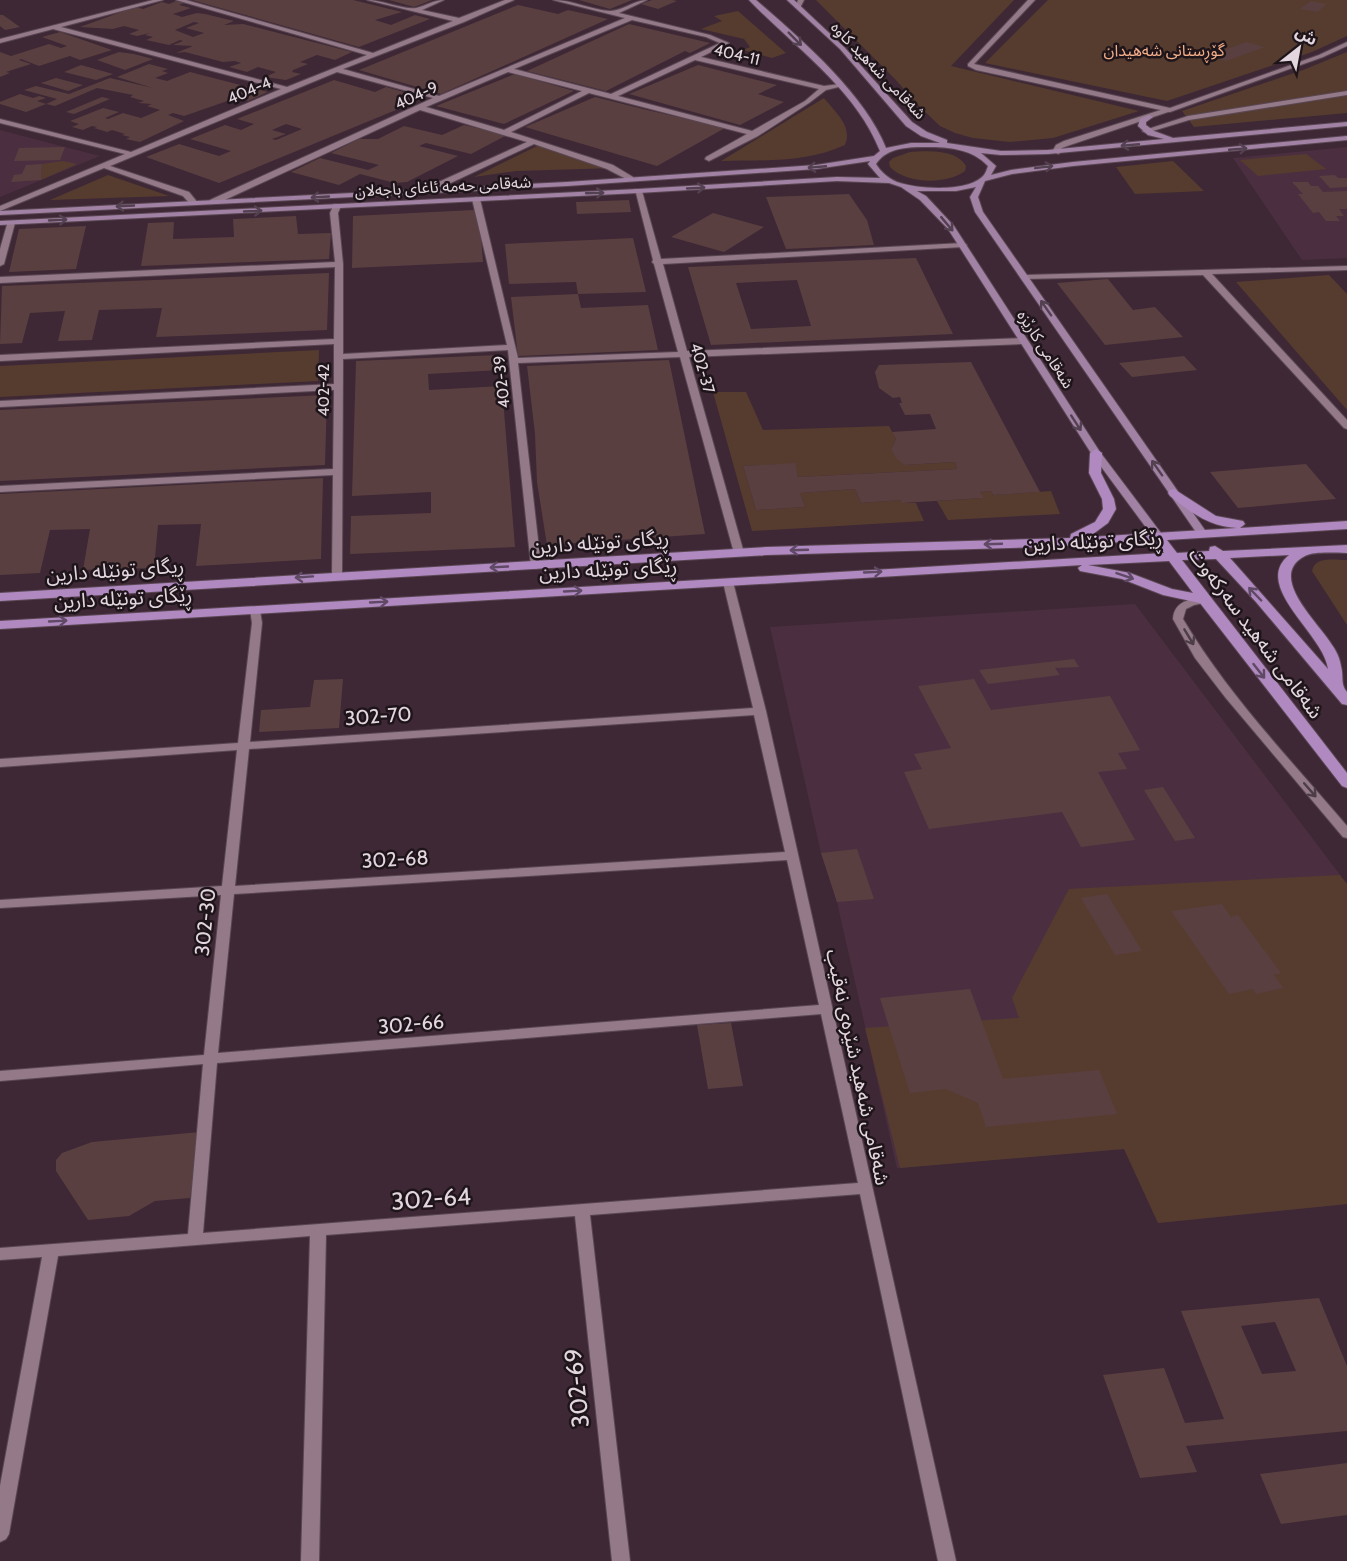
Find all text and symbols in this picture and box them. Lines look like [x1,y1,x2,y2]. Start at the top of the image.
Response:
street label: شەقامی شەهید کاوە [827,18,930,123]
north arrow [1269,18,1329,78]
text: ش [1292,22,1321,49]
one-way arrow [788,32,803,47]
street label: 404-11 [712,40,762,69]
park label: گۆڕستانی شەهیدان [1103,41,1225,64]
street label: 404-4 [224,73,274,108]
street label: 404-9 [392,77,441,114]
one-way arrow [1121,140,1141,151]
one-way arrow [1227,143,1247,154]
one-way arrow [1033,161,1053,172]
one-way arrow [807,162,827,173]
street label: شەقامی حەمە ئاغای باجەلان [354,172,532,201]
one-way arrow [686,183,706,194]
one-way arrow [584,187,604,199]
one-way arrow [310,192,330,203]
one-way arrow [116,201,136,212]
one-way arrow [243,205,263,216]
one-way arrow [48,215,68,226]
one-way arrow [940,216,953,232]
one-way arrow [1040,300,1052,316]
street label: شەقامی کارێزە [1013,307,1078,392]
street label: 402-37 [686,341,719,396]
street label: 402-39 [489,355,514,409]
street label: 402-42 [314,364,333,417]
one-way arrow [1070,414,1082,431]
one-way arrow [1151,460,1163,477]
street label: ڕیگای تونێلە دارین [530,525,670,564]
street label: ڕێگای تونێلە دارین [1023,525,1163,562]
one-way arrow [984,538,1004,550]
street label: شەقامی شەهید سەرکەوت [1184,543,1328,723]
one-way arrow [789,544,809,556]
street label: ڕیگای تونێلە دارین [45,553,185,592]
street label: ڕێگای تونێلە دارین [538,553,678,590]
one-way arrow [490,562,510,573]
one-way arrow [862,567,882,578]
one-way arrow [295,572,315,583]
one-way arrow [1115,572,1133,583]
street label: ڕێگای تونێلە دارین [53,582,193,619]
one-way arrow [563,585,583,596]
one-way arrow [1248,586,1262,601]
one-way arrow [368,597,388,608]
one-way arrow [48,616,68,627]
one-way arrow [1183,628,1195,645]
one-way arrow [1253,663,1266,679]
street label: 302-70 [344,702,412,730]
one-way arrow [1303,782,1317,797]
street label: 302-68 [361,845,429,873]
street label: 302-30 [190,887,220,957]
street label: شەقامی شەهید شێرەی نەقیب [821,947,895,1187]
street label: 302-66 [377,1009,445,1039]
street label: 302-64 [390,1181,472,1216]
street label: 302-69 [558,1347,595,1429]

